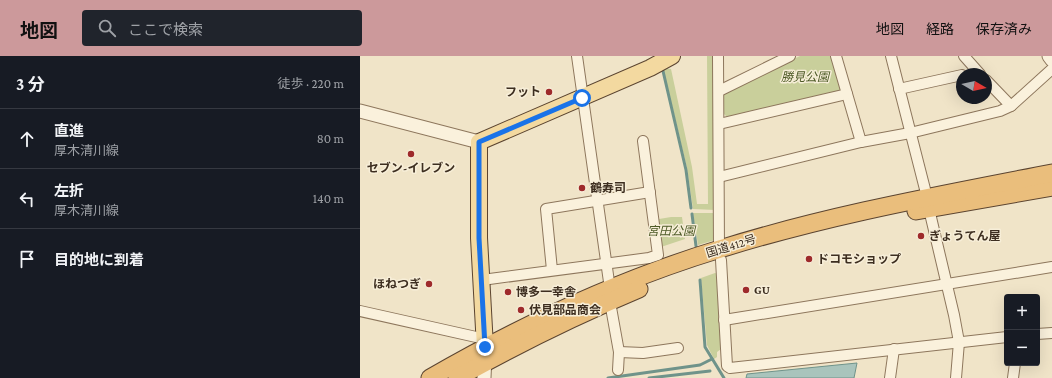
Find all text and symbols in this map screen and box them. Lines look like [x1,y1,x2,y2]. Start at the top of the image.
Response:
search box [82,10,362,46]
icon: search [96,17,118,39]
text: 地図 [20,20,58,41]
text: 地図 [876,21,904,37]
text: 経路 [926,21,954,37]
text: 保存済み [976,21,1032,37]
text: ここで検索 [128,22,203,38]
north arrow [956,68,992,104]
park label: 勝見公園 [781,70,831,84]
text: 3 分 [16,75,45,94]
text: 徒歩 · 220 m [277,76,344,91]
place label: フット [505,85,541,99]
marker: フット [544,87,554,97]
route start [573,89,591,107]
text: 直進 [54,123,84,139]
icon: ahead [16,128,38,150]
text: 80 m [317,131,344,146]
text: 厚木清川線 [54,143,119,158]
marker: セブン-イレブン [406,149,416,159]
place label: セブン-イレブン [367,161,455,175]
place label: 鶴寿司 [590,181,626,195]
text: 左折 [54,183,84,199]
marker: 鶴寿司 [577,183,587,193]
icon: left [16,188,38,210]
text: 140 m [313,191,344,206]
text: 厚木清川線 [54,203,119,218]
park label: 宮田公園 [647,224,697,238]
place label: ぎょうてん屋 [929,229,1000,243]
marker: ぎょうてん屋 [916,231,926,241]
street label: 国道412号 [704,232,758,260]
icon: arrive [16,248,38,270]
text: 目的地に到着 [54,252,144,268]
place label: ドコモショップ [817,252,901,266]
marker: ドコモショップ [804,254,814,264]
place label: ほねつぎ [373,277,421,291]
marker: ほねつぎ [424,279,434,289]
place label: GU [754,283,770,297]
place label: 博多一幸舎 [516,285,576,299]
marker: GU [741,285,751,295]
marker: 博多一幸舎 [503,287,513,297]
map controls [1004,294,1040,366]
button: + [1004,294,1040,330]
place label: 伏見部品商会 [529,303,601,317]
marker: 伏見部品商会 [516,305,526,315]
button: − [1004,330,1040,366]
route end [476,338,494,356]

